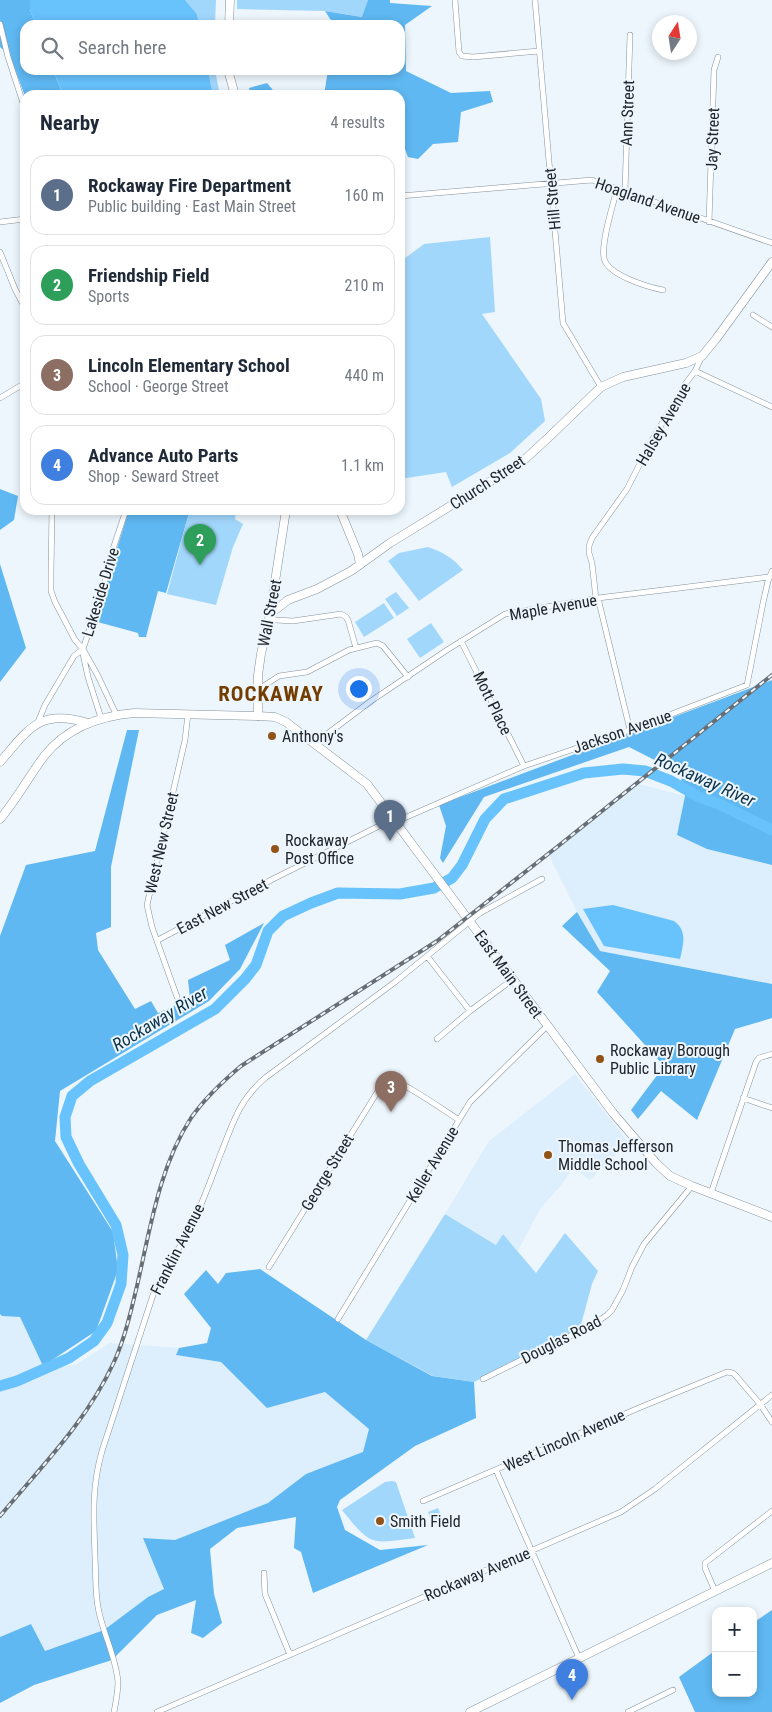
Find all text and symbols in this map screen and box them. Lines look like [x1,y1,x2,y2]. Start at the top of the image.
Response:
north arrow [652,15,697,60]
search box [20,20,405,75]
icon: search [38,34,66,62]
text: Search here [78,36,166,59]
street label: Ann Street [617,79,638,146]
street label: Jay Street [702,107,723,171]
text: Nearby [40,111,99,135]
text: 4 results [330,113,385,132]
street label: Hill Street [540,167,565,231]
text: Rockaway Fire Department [88,174,291,197]
street label: Hoagland Avenue [593,174,703,227]
text: 1 [53,186,61,205]
text: 160 m [345,186,384,205]
text: Public building · East Main Street [88,197,296,216]
text: Friendship Field [88,264,209,287]
text: 2 [53,276,61,295]
text: 210 m [345,276,384,295]
text: Sports [88,287,130,306]
text: Lincoln Elementary School [88,354,290,377]
text: 3 [53,366,61,385]
text: 440 m [345,366,384,385]
text: School · George Street [88,377,229,396]
street label: Halsey Avenue [632,380,695,469]
text: Advance Auto Parts [88,444,239,467]
street label: Church Street [446,451,529,514]
text: 4 [53,456,61,475]
text: 1.1 km [341,456,384,475]
text: Shop · Seward Street [88,467,219,486]
pin: 2 [184,524,216,565]
street label: Lakeside Drive [78,545,123,639]
street label: Wall Street [254,578,285,648]
street label: Maple Avenue [508,590,598,625]
street label: Mott Place [469,668,516,738]
your location [346,676,372,702]
district label: ROCKAWAY [218,682,324,706]
street label: Jackson Avenue [570,706,674,757]
place label: Anthony's [282,727,343,746]
marker: Anthony's [266,730,278,742]
water label: Rockaway River [652,748,759,811]
street label: West New Street [141,790,183,896]
pin: 1 [374,800,406,841]
place label: Rockaway Post Office [285,831,354,868]
marker: Rockaway Post Office [269,843,281,855]
street label: East New Street [173,874,271,938]
street label: East Main Street [470,927,547,1022]
water label: Rockaway River [108,982,212,1055]
place label: Rockaway Borough Public Library [610,1041,730,1078]
marker: Rockaway Borough Public Library [594,1053,606,1065]
pin: 3 [375,1071,407,1112]
street label: Keller Avenue [402,1123,463,1206]
street label: George Street [297,1130,358,1214]
place label: Thomas Jefferson Middle School [558,1137,673,1174]
marker: Thomas Jefferson Middle School [542,1149,554,1161]
street label: Franklin Avenue [146,1201,208,1298]
street label: Douglas Road [518,1311,604,1368]
street label: West Lincoln Avenue [501,1405,628,1476]
place label: Smith Field [390,1512,461,1531]
marker: Smith Field [374,1515,386,1527]
street label: Rockaway Avenue [421,1544,533,1605]
map controls [712,1607,757,1697]
button: + [712,1607,757,1652]
button: − [712,1652,757,1697]
pin: 4 [556,1659,588,1700]

